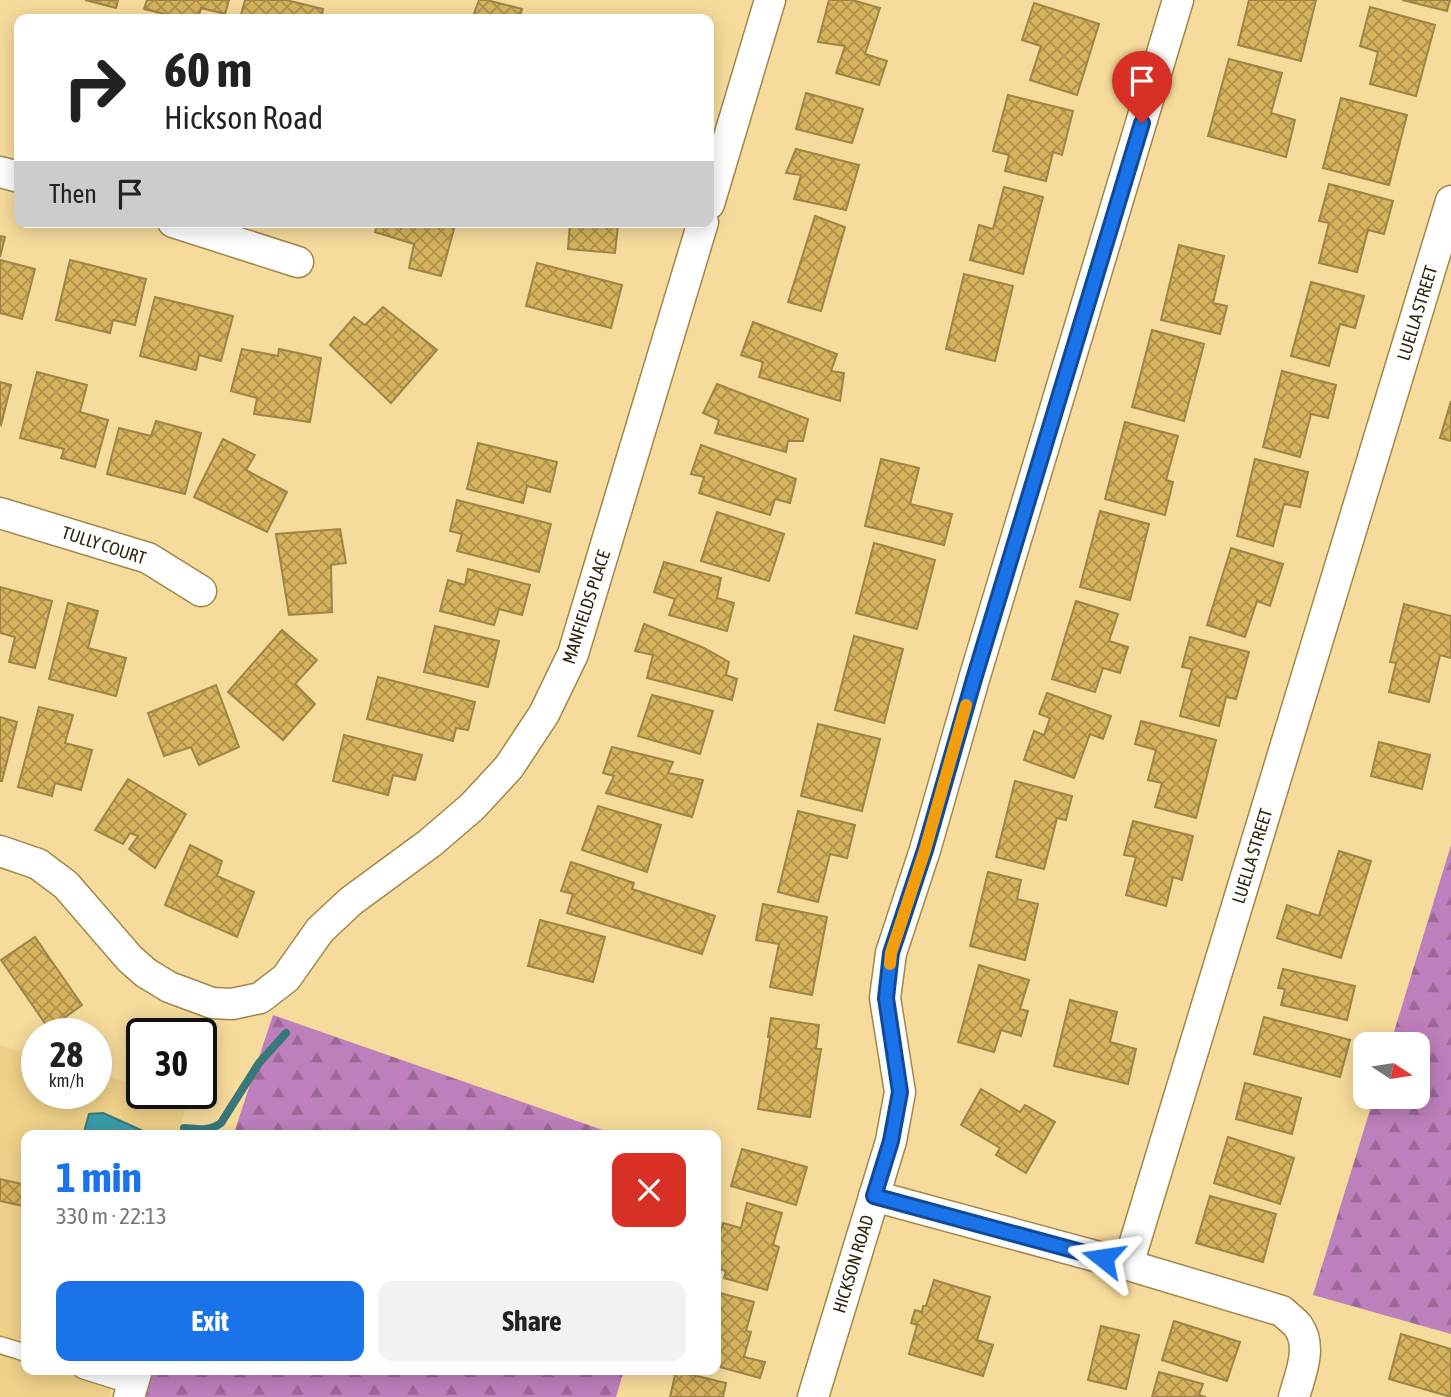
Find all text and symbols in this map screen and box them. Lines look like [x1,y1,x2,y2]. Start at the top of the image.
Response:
text: 60 m [164,41,252,97]
icon: right [49,42,140,133]
pin [1112,51,1172,123]
icon: arrive [1123,62,1161,100]
text: Hickson Road [164,99,323,136]
icon: arrive [111,175,149,213]
text: Then [49,179,97,209]
street label: LUELLA STREET [1393,263,1441,363]
street label: TULLY COURT [59,522,149,569]
street label: MANFIELDS PLACE [558,547,614,667]
street label: LUELLA STREET [1228,806,1276,906]
speed limit sign: 30 [126,1018,217,1109]
north arrow [1353,1032,1430,1110]
map controls [1353,1032,1430,1109]
text: 28 [50,1034,83,1074]
text: km/h [49,1070,84,1091]
text: 1 min [56,1153,142,1201]
button: close [612,1153,686,1227]
text: 330 m · 22:13 [56,1203,167,1229]
street label: HICKSON ROAD [828,1212,878,1316]
position arrow [1066,1221,1140,1295]
button: Exit [56,1281,364,1361]
button: Share [378,1281,686,1361]

